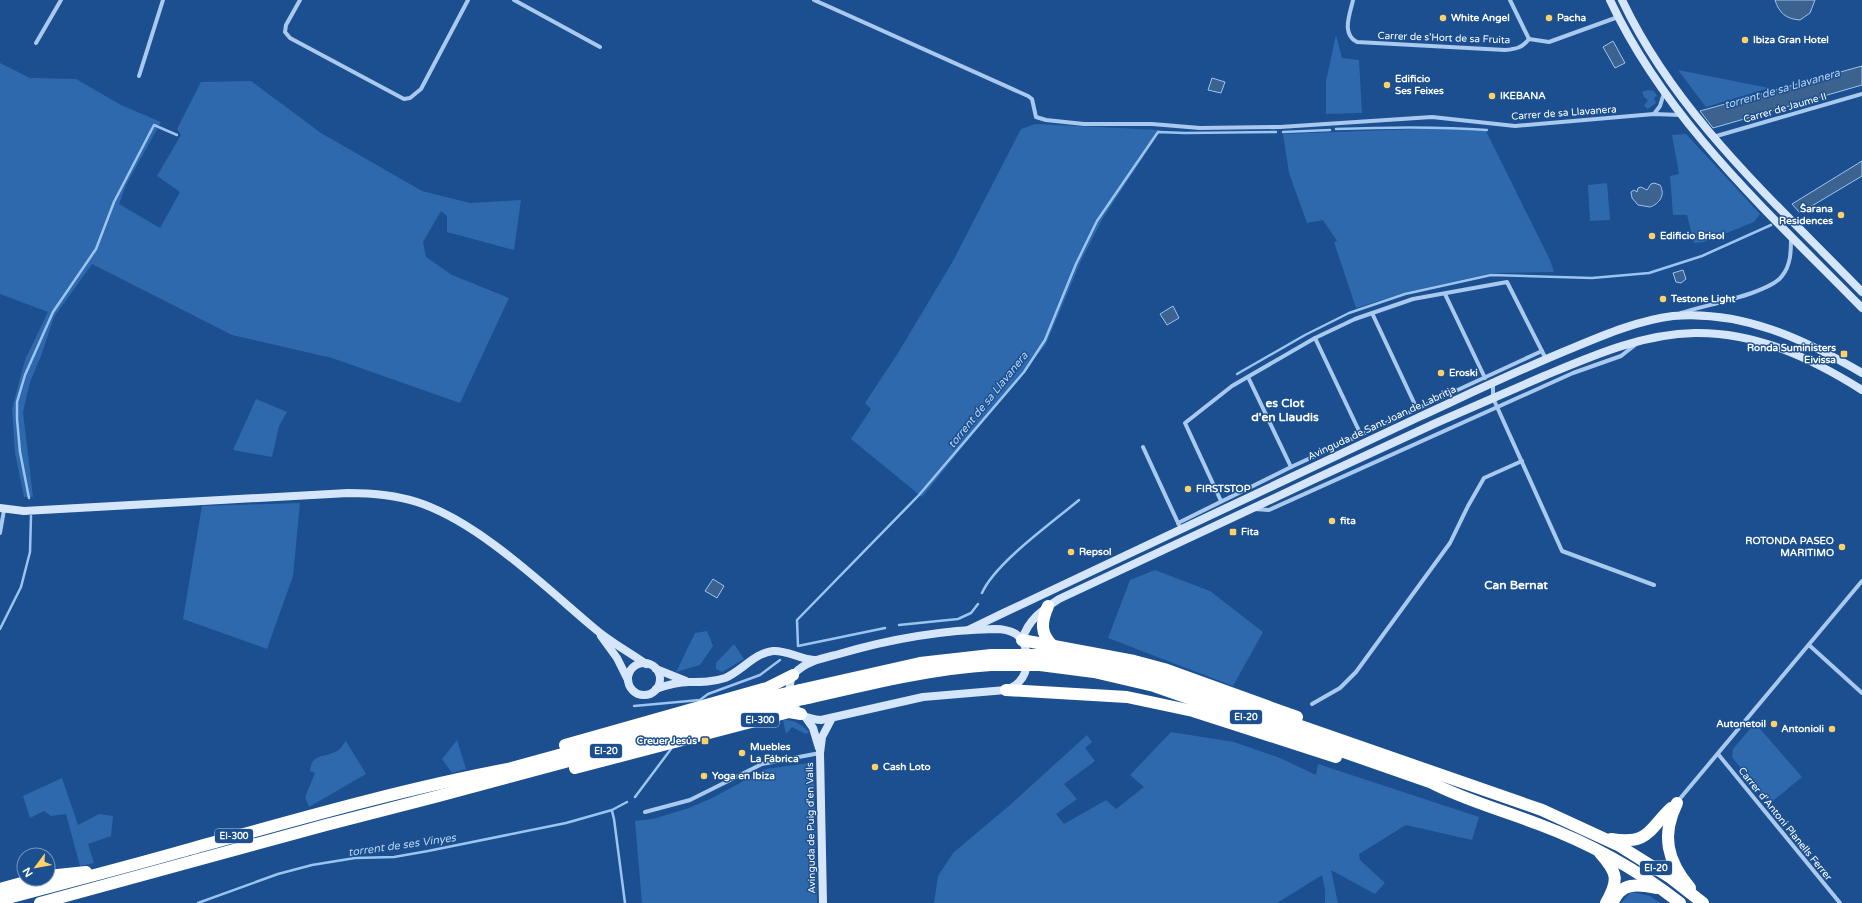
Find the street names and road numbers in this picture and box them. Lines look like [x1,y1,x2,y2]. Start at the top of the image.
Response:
street label: Carrer de s'Hort de sa Fruita [1377,30,1511,46]
street label: Carrer de Jaume II [1742,90,1828,126]
street label: Carrer de sa Llavanera [1511,103,1617,123]
street label: Avinguda de Sant Joan de Labritja [1306,383,1458,463]
road number: EI-20 [1230,710,1262,724]
road number: EI-300 [741,713,779,727]
road number: EI-20 [590,744,622,758]
street label: Avinguda de Puig d'en Valls [804,762,818,894]
street label: Carrer d'Antoni Planells Ferrer [1736,765,1835,883]
road number: EI-300 [215,829,253,843]
road number: EI-20 [1640,861,1672,875]

